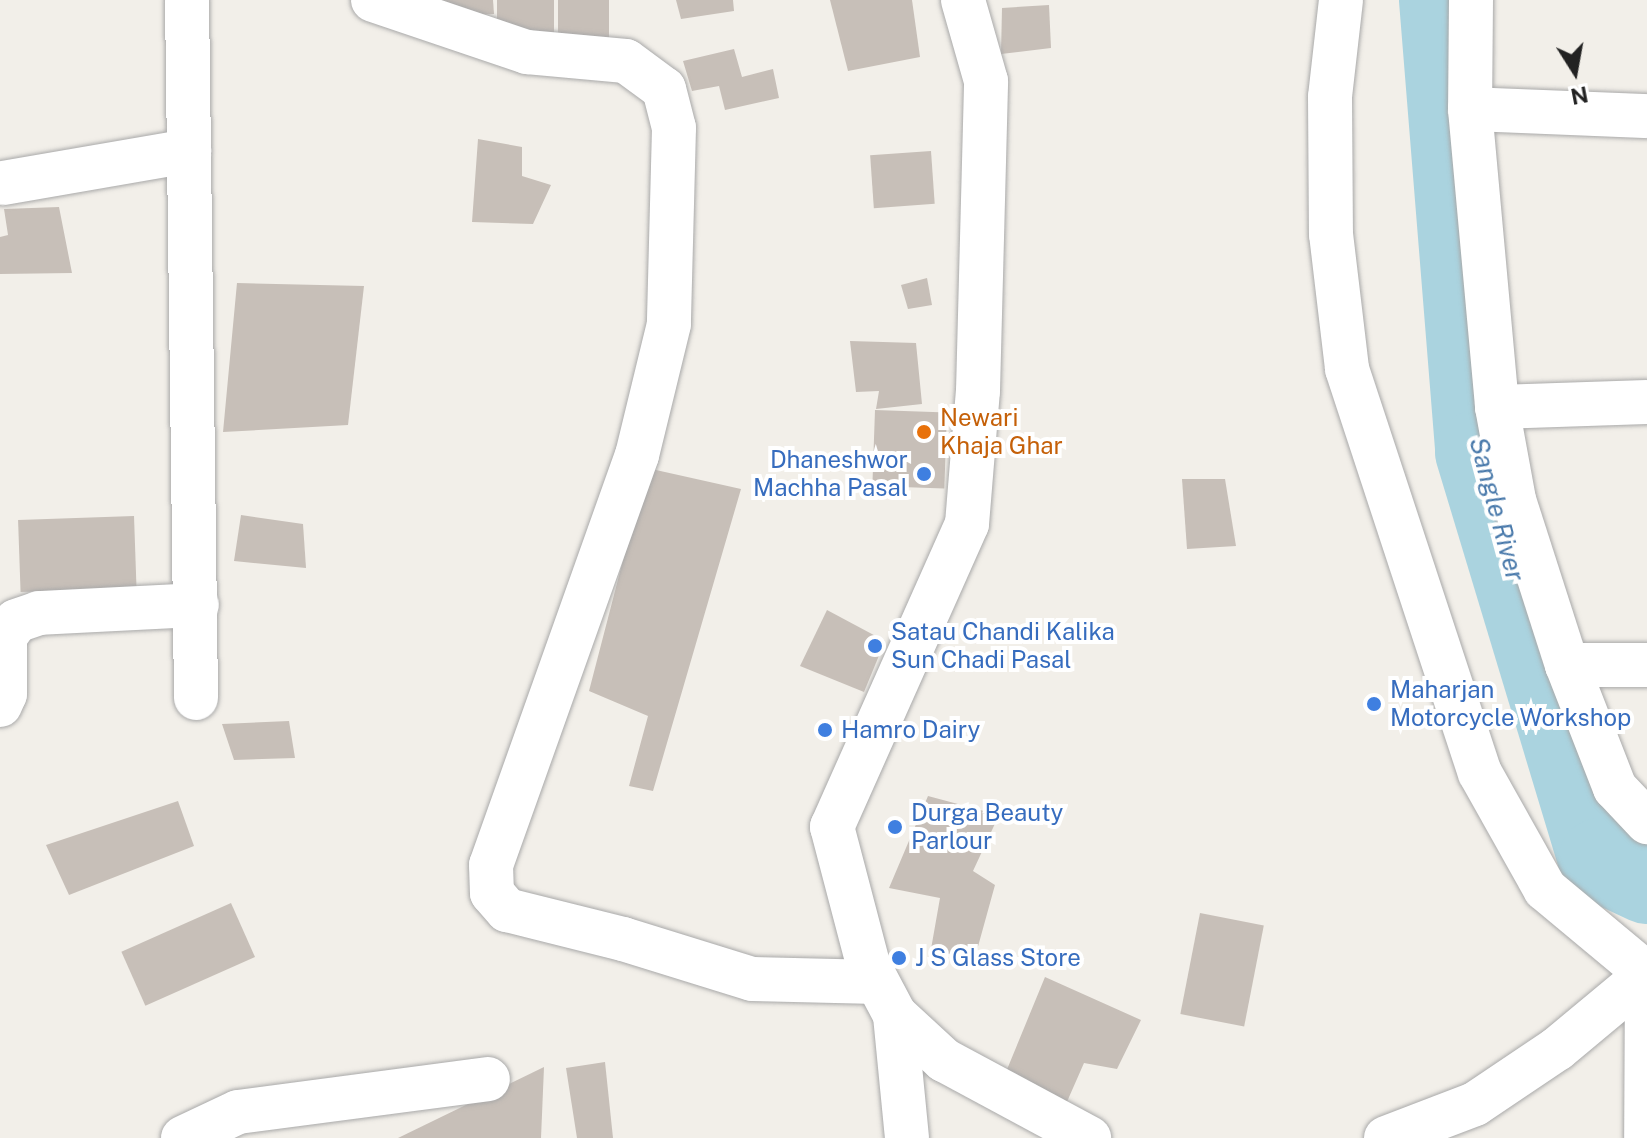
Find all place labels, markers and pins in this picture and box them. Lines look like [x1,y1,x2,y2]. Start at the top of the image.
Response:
place label: Newari Khaja Ghar [940,404,1063,460]
marker: Newari Khaja Ghar [915,423,933,441]
place label: Dhaneshwor Machha Pasal [753,446,908,502]
marker: Dhaneshwor Machha Pasal [915,465,933,483]
place label: Satau Chandi Kalika Sun Chadi Pasal [891,618,1115,674]
marker: Satau Chandi Kalika Sun Chadi Pasal [866,637,884,655]
place label: Maharjan Motorcycle Workshop [1390,676,1632,732]
marker: Maharjan Motorcycle Workshop [1365,695,1383,713]
place label: Hamro Dairy [841,716,980,744]
marker: Hamro Dairy [816,721,834,739]
place label: Durga Beauty Parlour [911,799,1063,855]
marker: Durga Beauty Parlour [886,818,904,836]
place label: J S Glass Store [915,944,1081,972]
marker: J S Glass Store [890,949,908,967]

